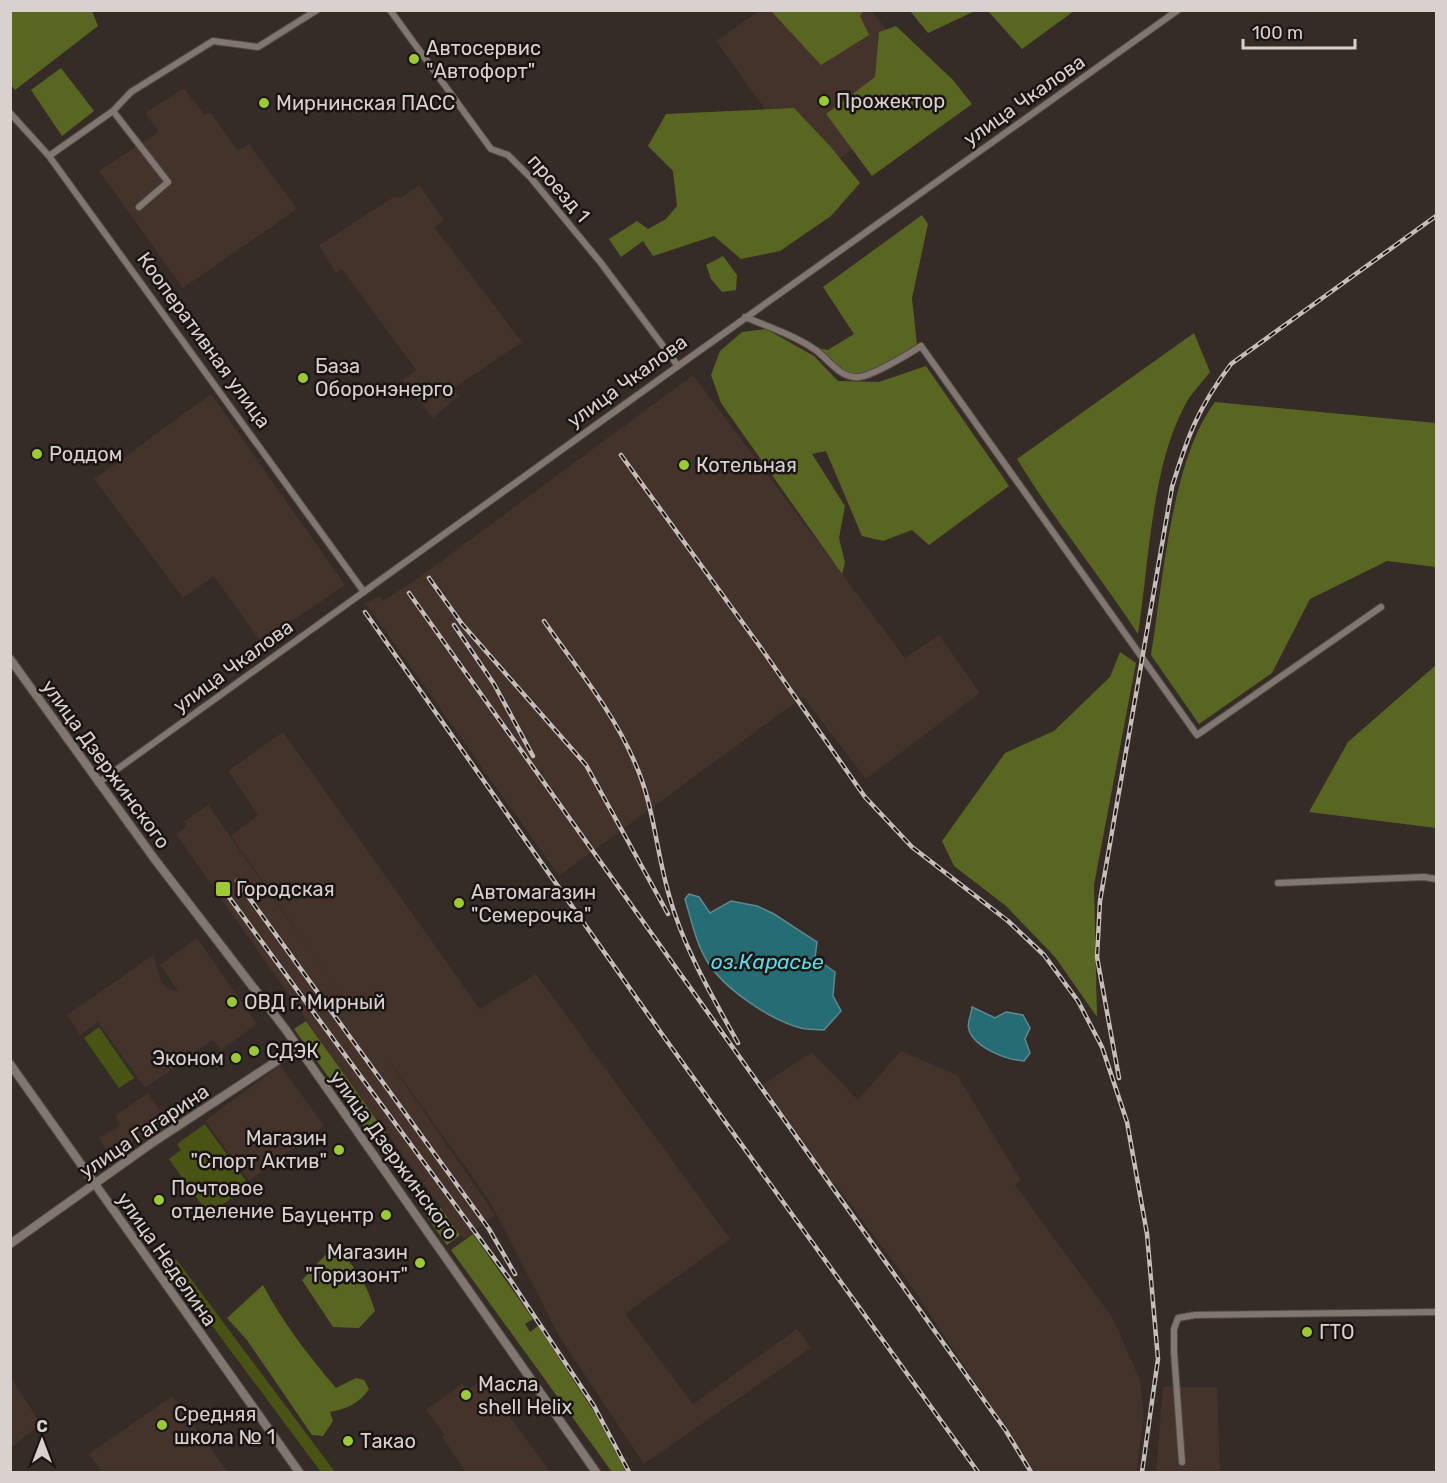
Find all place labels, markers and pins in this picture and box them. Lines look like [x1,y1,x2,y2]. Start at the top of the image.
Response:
place label: Автосервис "Автофорт" [426,36,541,83]
marker: Автосервис "Автофорт" [407,52,421,66]
place label: Прожектор [836,89,945,113]
place label: Мирнинская ПАСС [276,91,455,115]
marker: Прожектор [817,94,831,108]
marker: Мирнинская ПАСС [257,96,271,110]
place label: База Оборонэнерго [315,354,453,401]
marker: База Оборонэнерго [296,371,310,385]
place label: Роддом [49,442,122,466]
marker: Роддом [30,447,44,461]
place label: Котельная [696,453,797,477]
marker: Котельная [677,458,691,472]
place label: Городская [236,877,335,901]
marker: Городская [214,880,232,898]
place label: Автомагазин "Семерочка" [471,880,596,927]
marker: Автомагазин "Семерочка" [452,896,466,910]
place label: ОВД г. Мирный [244,990,385,1014]
marker: ОВД г. Мирный [225,995,239,1009]
place label: СДЭК [266,1039,319,1063]
marker: СДЭК [247,1044,261,1058]
place label: Эконом [152,1046,224,1070]
marker: Эконом [229,1051,243,1065]
place label: Магазин "Спорт Актив" [191,1126,327,1173]
marker: Магазин "Спорт Актив" [332,1143,346,1157]
place label: Почтовое отделение [171,1176,274,1223]
marker: Почтовое отделение [152,1193,166,1207]
place label: Бауцентр [281,1203,374,1227]
marker: Бауцентр [379,1208,393,1222]
place label: Магазин "Горизонт" [305,1240,408,1287]
marker: Магазин "Горизонт" [413,1256,427,1270]
place label: ГТО [1319,1320,1355,1344]
marker: ГТО [1300,1325,1314,1339]
place label: Масла shell Helix [478,1372,572,1419]
marker: Масла shell Helix [459,1388,473,1402]
place label: Средняя школа № 1 [174,1402,275,1449]
marker: Средняя школа № 1 [155,1418,169,1432]
place label: Такао [360,1429,416,1453]
marker: Такао [341,1434,355,1448]

